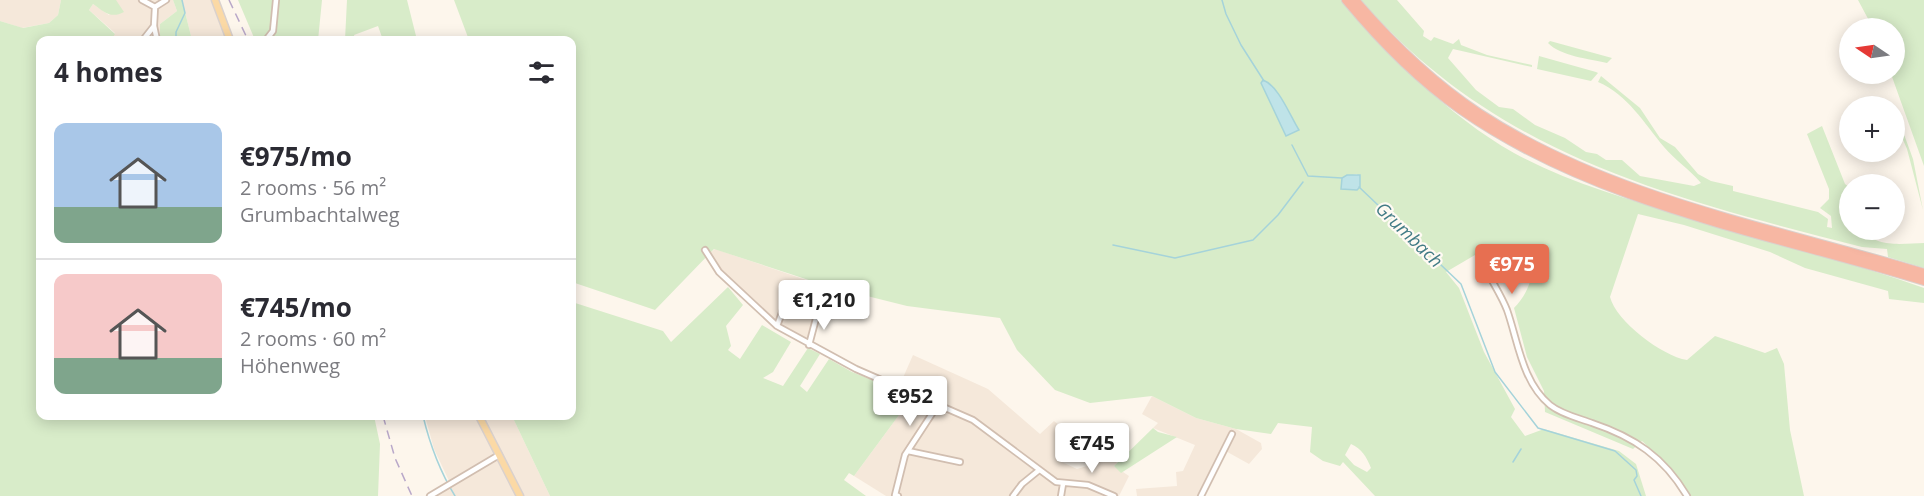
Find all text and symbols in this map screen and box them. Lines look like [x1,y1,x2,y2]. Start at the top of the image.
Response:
north arrow [1839,18,1905,84]
map controls [1839,18,1905,240]
text: 4 homes [54,54,163,90]
icon: filters [525,56,558,89]
button: + [1839,96,1905,162]
text: €975/mo [240,138,352,174]
icon: home [102,147,174,219]
text: 2 rooms · 56 m² [240,174,386,201]
button: − [1839,174,1905,240]
water label: Grumbach [1371,196,1448,272]
text: Grumbachtalweg [240,201,400,228]
pin: €975 [1476,244,1548,295]
text: €975 [1489,250,1535,277]
pin: €1,210 [775,280,873,331]
text: €1,210 [793,286,855,313]
text: €745/mo [240,289,352,325]
icon: home [102,298,174,370]
text: 2 rooms · 60 m² [240,325,386,352]
text: Höhenweg [240,352,340,379]
pin: €952 [874,376,946,427]
text: €952 [887,382,933,409]
pin: €745 [1056,423,1128,474]
text: €745 [1069,429,1115,456]

